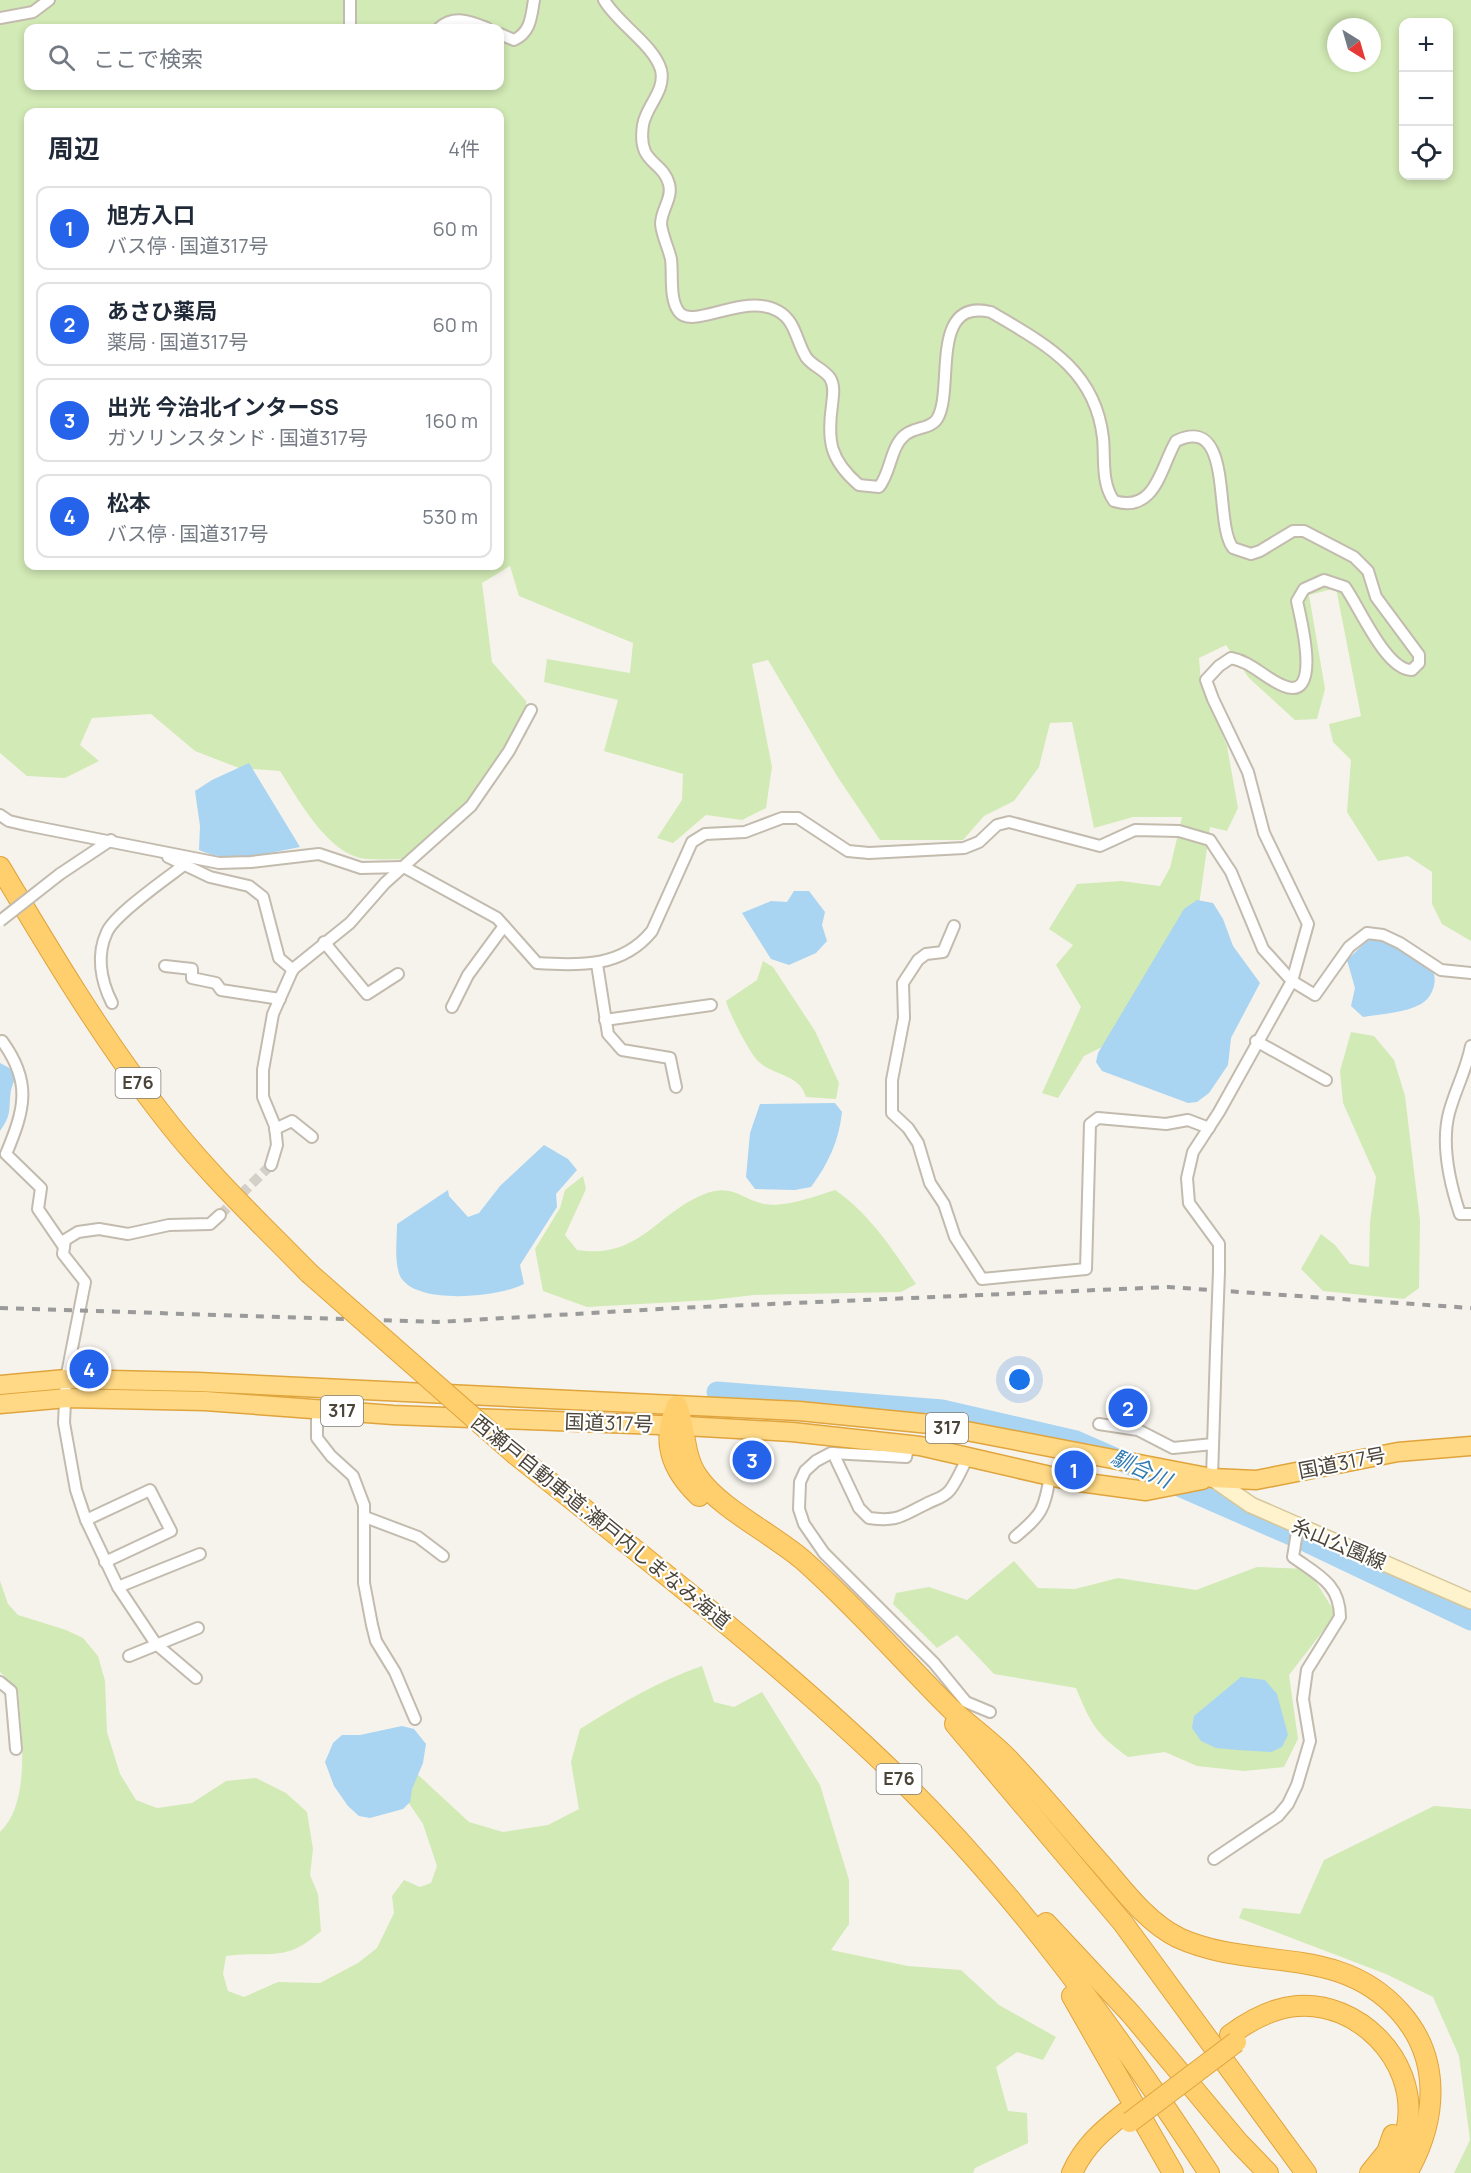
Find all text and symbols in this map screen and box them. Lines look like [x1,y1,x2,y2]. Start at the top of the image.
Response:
north arrow [1327,18,1381,72]
map controls [1399,18,1453,180]
button: + [1399,18,1453,72]
search box [24,24,504,90]
icon: search [45,41,78,74]
text: ここで検索 [93,44,203,74]
button: − [1399,72,1453,126]
button: locate [1399,126,1453,180]
text: 周辺 [48,130,100,166]
text: 4件 [448,135,480,162]
text: 旭方入口 [107,200,195,230]
text: 1 [65,215,74,242]
text: 60 m [432,215,478,242]
text: バス停 · 国道317号 [107,232,268,259]
text: あさひ薬局 [107,296,217,326]
text: 2 [64,311,75,338]
text: 60 m [432,311,478,338]
text: 薬局 · 国道317号 [107,328,248,355]
text: 出光 今治北インターSS [107,392,339,422]
text: 3 [64,407,75,434]
text: 160 m [425,407,478,434]
text: ガソリンスタンド · 国道317号 [107,424,368,451]
text: 松本 [107,488,151,518]
text: 4 [63,503,76,530]
text: 530 m [422,503,478,530]
text: バス停 · 国道317号 [107,520,268,547]
road number: E76 [116,1068,160,1098]
pin: 4 [70,1346,109,1392]
your location [1005,1365,1034,1394]
pin: 2 [1108,1386,1148,1430]
road number: 317 [321,1396,363,1426]
street label: 国道317号 [564,1407,654,1438]
street label: 西瀬戸自動車道;瀬戸内しまなみ海道 [466,1409,737,1635]
road number: 317 [926,1413,968,1443]
pin: 3 [732,1438,771,1482]
street label: 国道317号 [1296,1441,1388,1484]
water label: 馴合川 [1107,1442,1178,1495]
pin: 1 [1054,1448,1094,1492]
street label: 糸山公園線 [1288,1512,1390,1576]
road number: E76 [876,1764,922,1794]

